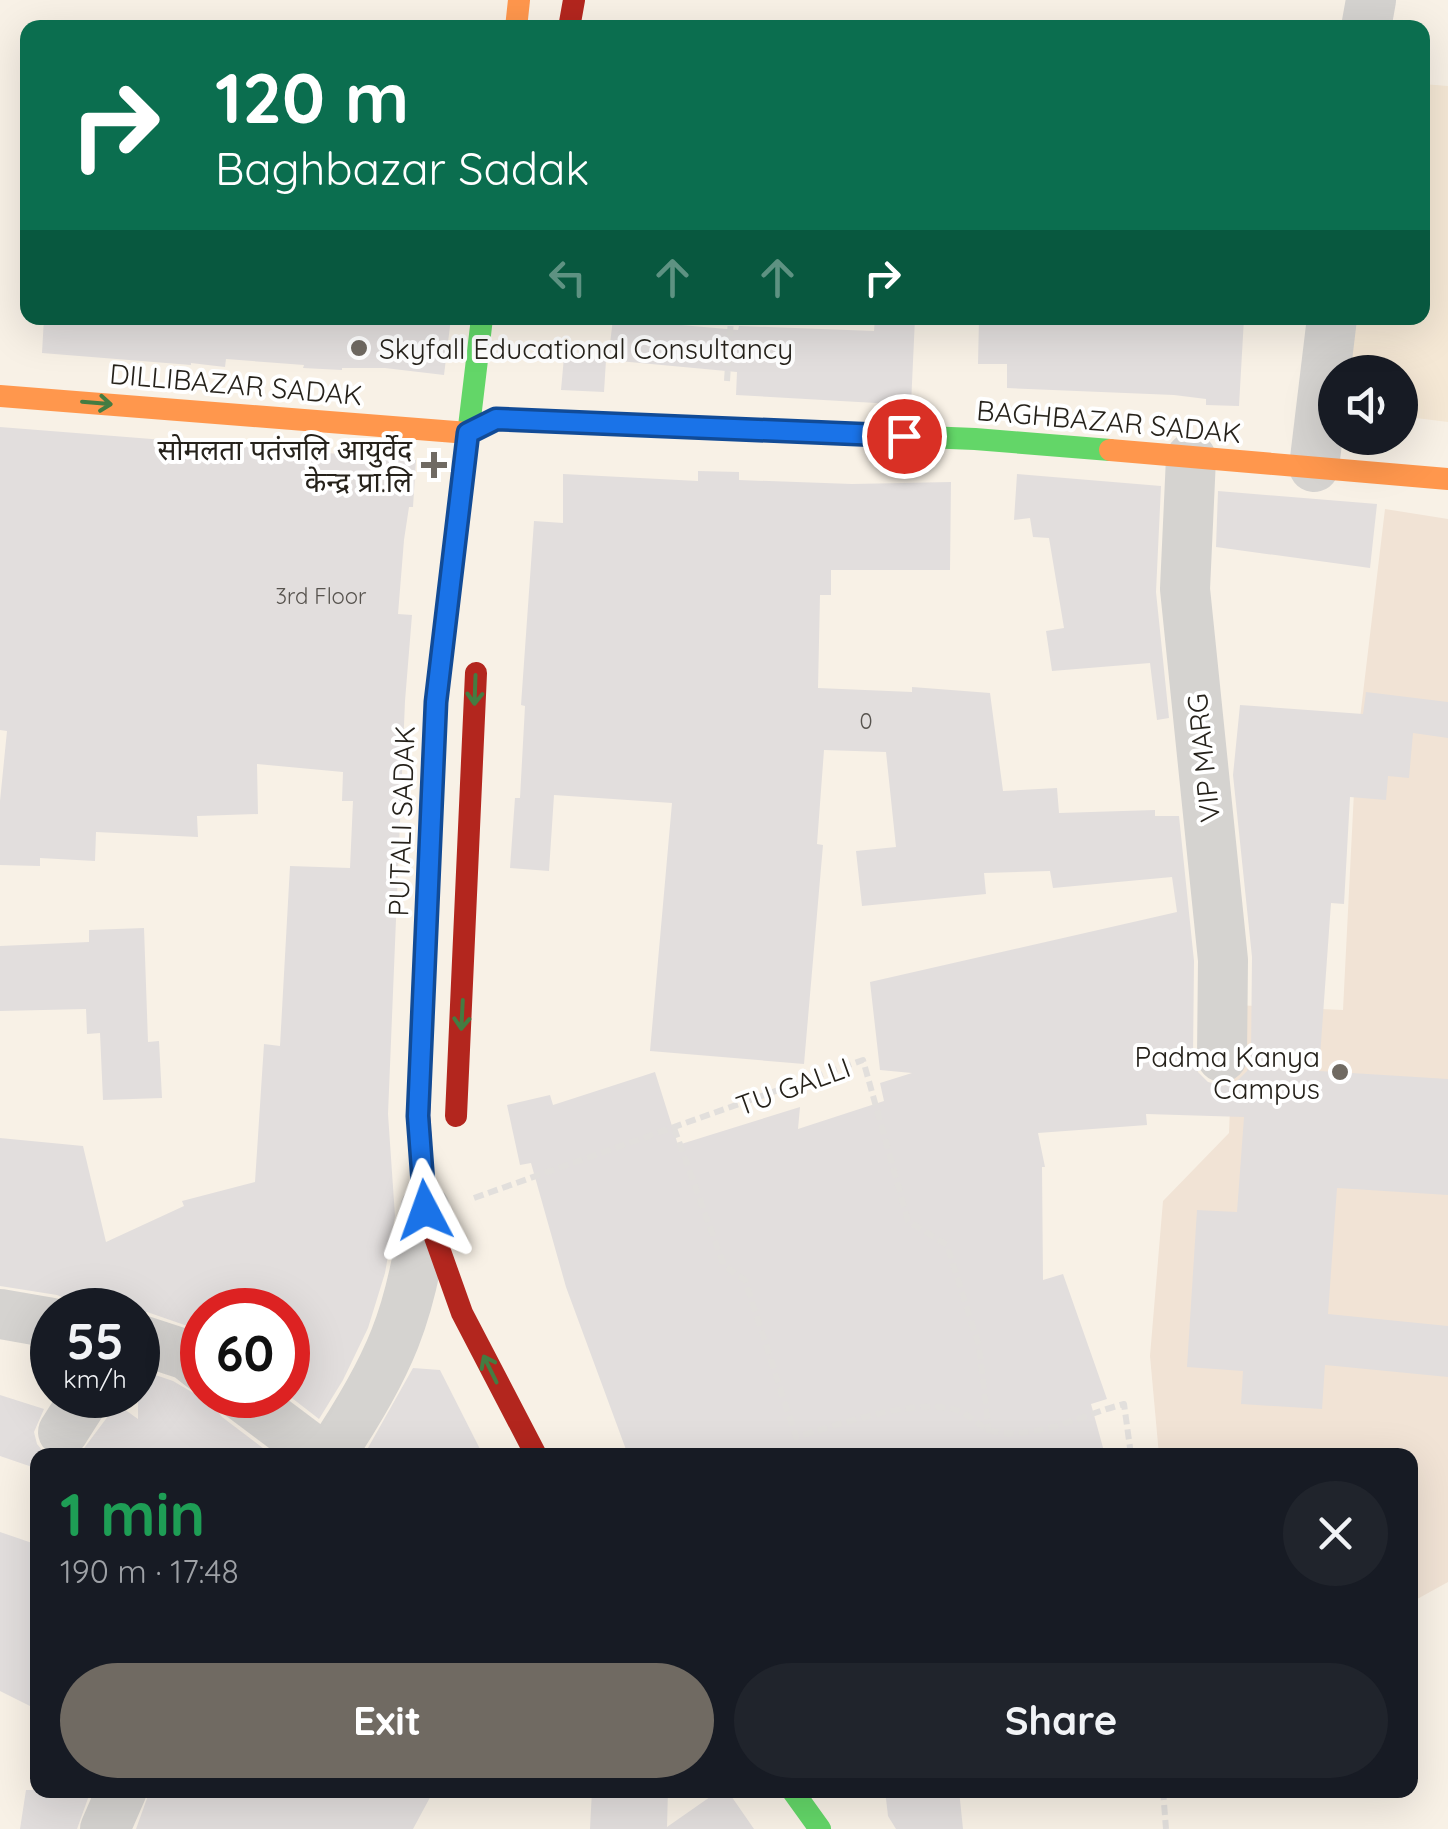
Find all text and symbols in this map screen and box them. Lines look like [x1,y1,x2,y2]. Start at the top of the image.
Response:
text: 120 m [215,53,409,141]
icon: right [50,60,180,190]
text: Baghbazar Sadak [215,140,589,196]
icon: left [540,250,595,305]
icon: ahead [645,250,700,305]
icon: ahead [750,250,805,305]
icon: right [855,250,910,305]
place label: Skyfall Educational Consultancy [379,331,793,366]
marker: Skyfall Educational Consultancy [348,337,370,359]
map controls [1318,355,1418,455]
button: sound [1318,355,1418,455]
street label: DILLIBAZAR SADAK [108,356,364,412]
street label: BAGHBAZAR SADAK [975,392,1243,450]
one-way arrow [81,394,113,413]
pin [862,394,947,479]
icon: arrive [877,409,932,464]
place label: सोमलता पतंजलि आयुर्वेद केन्द्र प्रा.लि [157,432,413,499]
marker: सोमलता पतंजलि आयुर्वेद केन्द्र प्रा.लि [421,452,447,478]
house number: 3rd Floor [275,582,367,610]
one-way arrow [465,674,484,706]
street label: VIP MARG [1179,692,1227,824]
house number: 0 [859,707,873,735]
street label: PUTALI SADAK [380,725,422,917]
one-way arrow [452,999,471,1031]
place label: Padma Kanya Campus [1135,1039,1320,1106]
street label: TU GALLI [731,1049,855,1123]
marker: Padma Kanya Campus [1329,1061,1351,1083]
position arrow [373,1158,477,1262]
speed limit sign: 60 [180,1288,310,1418]
text: 55 [66,1309,124,1372]
one-way arrow [480,1355,499,1384]
text: km/h [63,1363,127,1394]
text: 1 min [60,1476,205,1551]
button: close [1283,1481,1388,1586]
text: 190 m · 17:48 [60,1551,239,1591]
button: Exit [60,1663,714,1778]
button: Share [734,1663,1388,1778]

